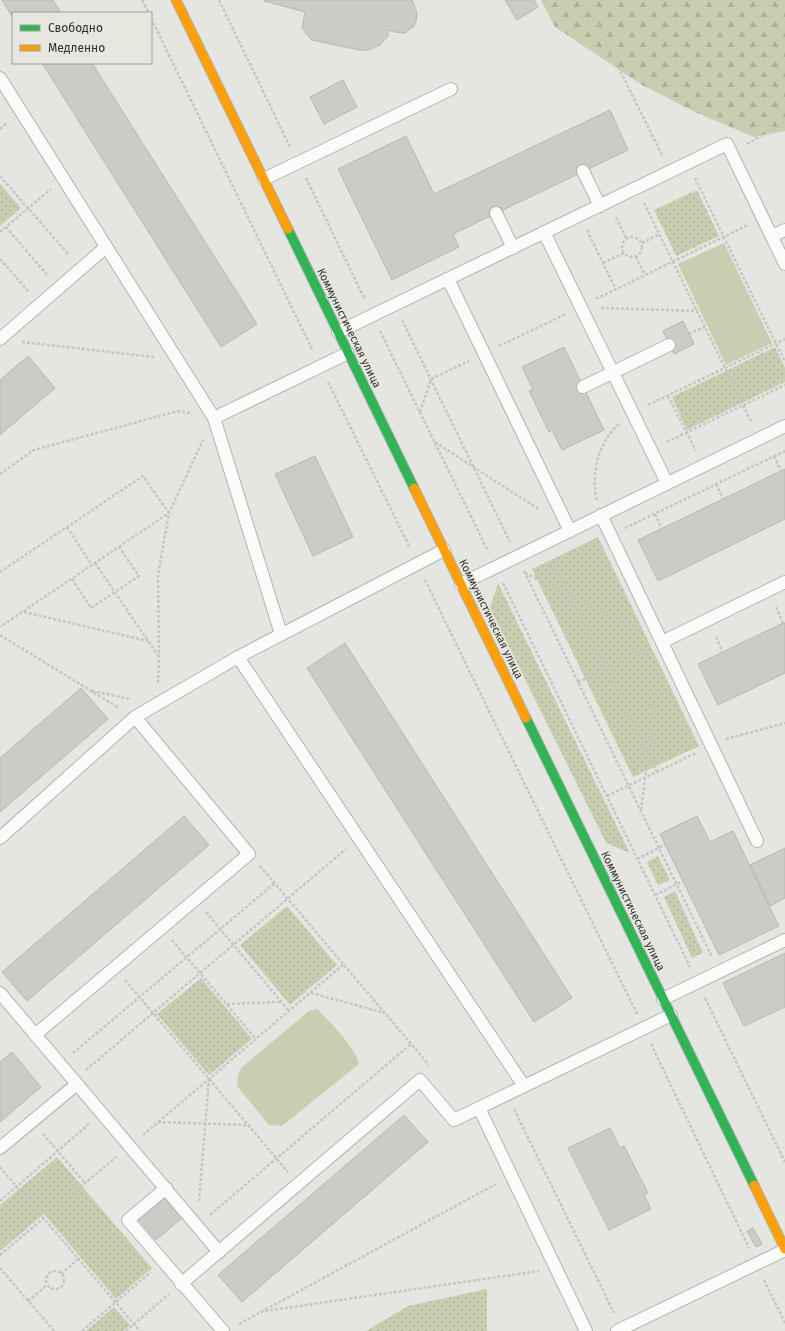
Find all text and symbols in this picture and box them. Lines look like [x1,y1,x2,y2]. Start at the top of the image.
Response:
legend [12,12,152,64]
text: Свободно [48,21,103,35]
text: Медленно [48,41,105,55]
street label: Коммунистическая улица [314,266,384,390]
street label: Коммунистическая улица [456,557,526,681]
street label: Коммунистическая улица [598,849,668,973]

